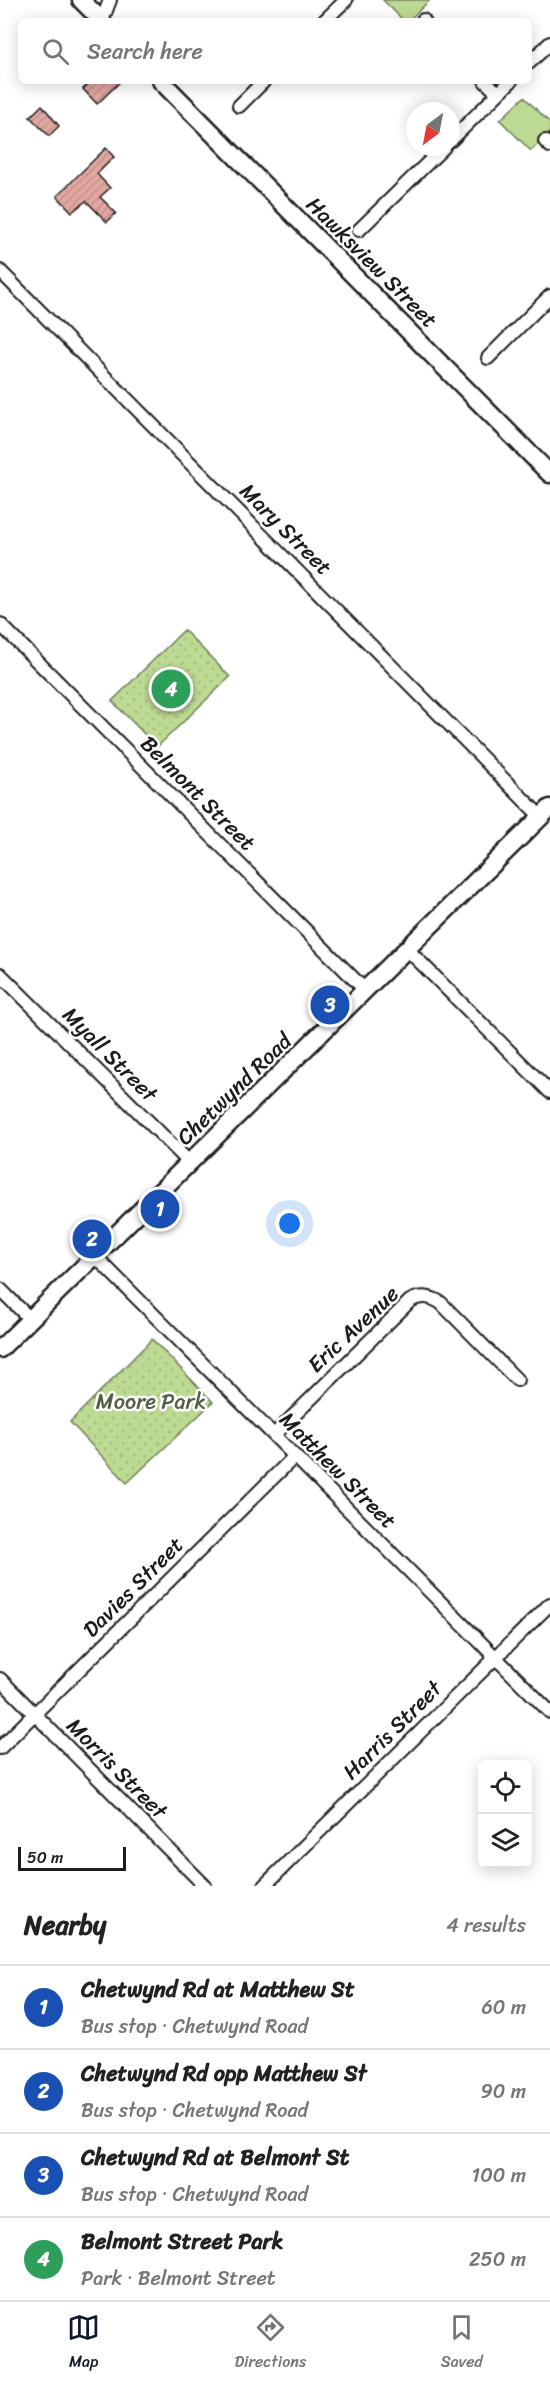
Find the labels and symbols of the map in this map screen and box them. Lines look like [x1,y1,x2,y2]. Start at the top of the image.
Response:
north arrow [406,102,460,156]
street label: Hawksview Street [297,187,448,338]
street label: Mary Street [230,473,342,585]
pin: 4 [152,666,190,712]
street label: Belmont Street [131,726,266,861]
pin: 3 [310,982,350,1028]
street label: Myall Street [53,997,168,1112]
street label: Chetwynd Road [167,1022,302,1155]
pin: 1 [140,1186,180,1232]
your location [275,1209,304,1238]
pin: 2 [72,1216,112,1262]
street label: Eric Avenue [298,1276,408,1382]
park label: Moore Park [96,1382,206,1421]
street label: Matthew Street [270,1402,407,1539]
street label: Davies Street [73,1527,193,1647]
street label: Harris Street [333,1670,452,1789]
street label: Morris Street [57,1708,178,1829]
scale bar [18,1844,126,1872]

